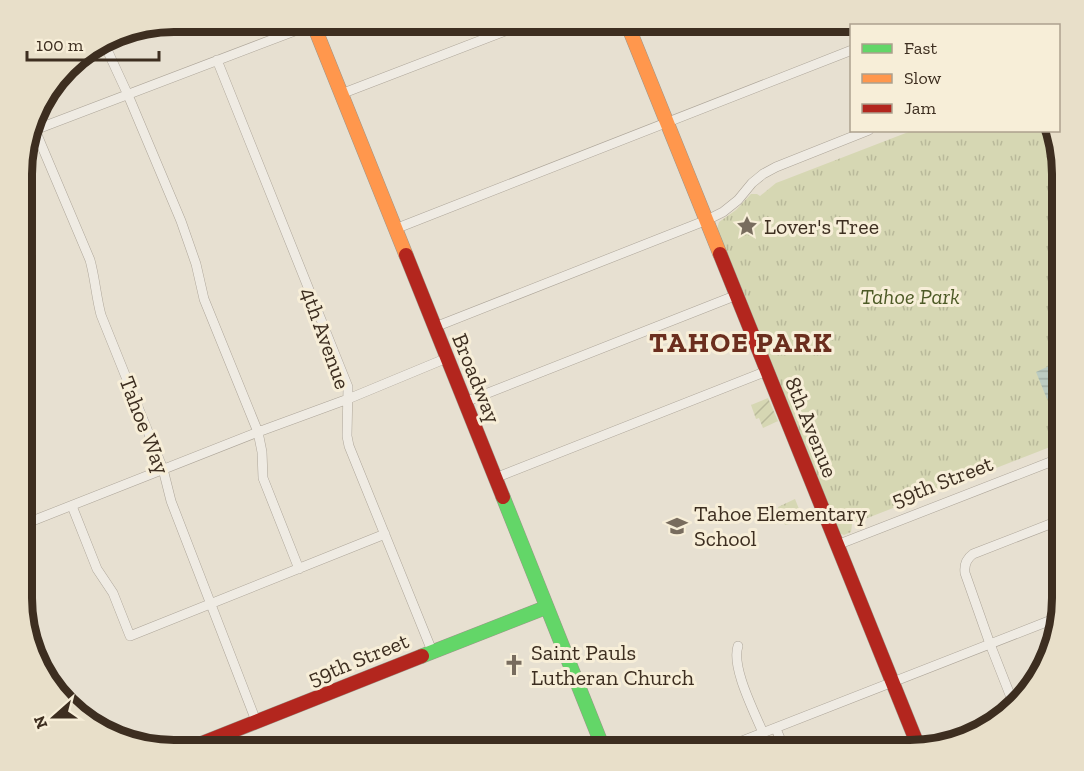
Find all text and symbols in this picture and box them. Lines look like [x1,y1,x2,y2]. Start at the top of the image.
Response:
scale bar [27,24,159,62]
legend [850,24,1060,132]
text: 100 m [36,34,84,56]
text: Fast [904,37,937,59]
text: Slow [904,67,941,89]
text: Jam [904,97,936,119]
place label: Lover's Tree [764,213,879,240]
place icon: Lover's Tree [735,214,759,238]
park label: Tahoe Park [860,283,960,310]
street label: 4th Avenue [295,284,356,393]
district label: TAHOE PARK [649,326,833,359]
street label: Broadway [446,329,507,428]
street label: Tahoe Way [114,372,176,479]
street label: 8th Avenue [779,373,844,481]
street label: 59th Street [888,450,997,513]
place label: Tahoe Elementary School [694,500,868,552]
school or university icon: Tahoe Elementary School [665,514,689,538]
street label: 59th Street [304,627,413,692]
place label: Saint Pauls Lutheran Church [531,639,695,691]
church icon: Saint Pauls Lutheran Church [502,653,526,677]
north arrow [24,687,84,747]
text: N [29,713,52,731]

